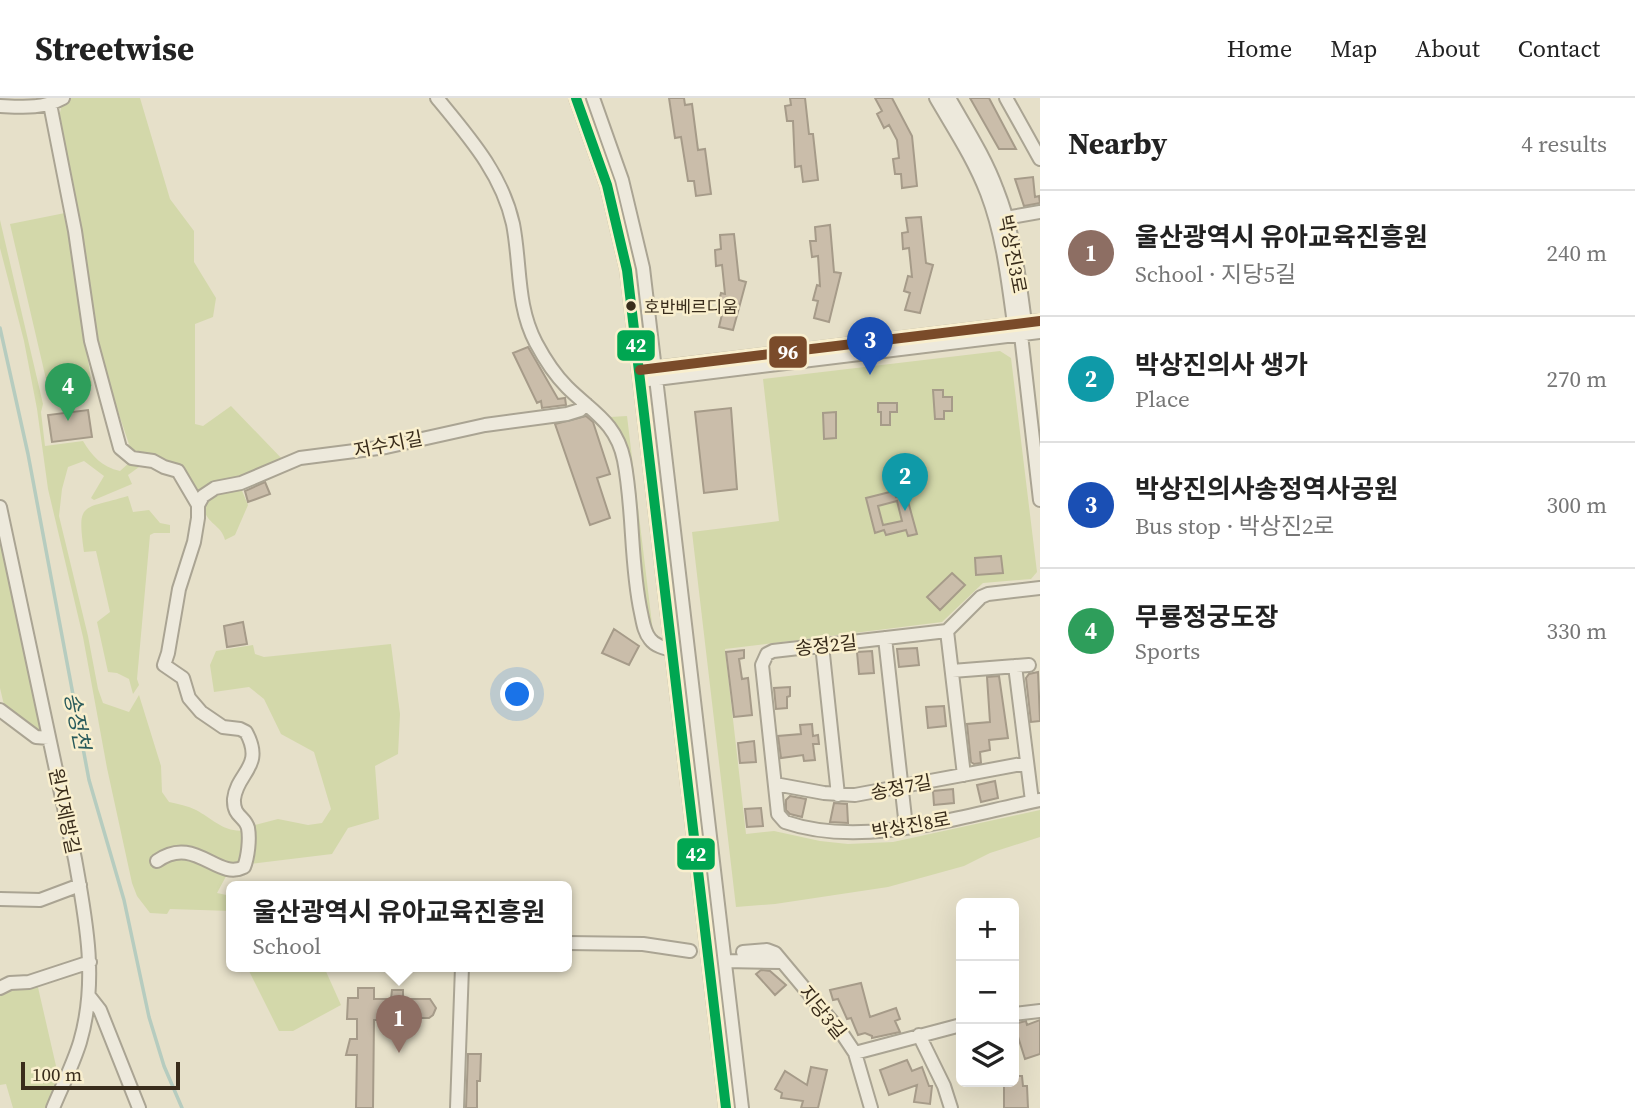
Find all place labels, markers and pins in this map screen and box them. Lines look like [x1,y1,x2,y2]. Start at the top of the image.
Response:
place label: 호반베르디움 [644,295,738,319]
marker: 호반베르디움 [624,299,638,313]
pin: 3 [847,317,893,375]
pin: 4 [45,363,91,421]
pin: 2 [882,453,928,511]
pin: 1 [376,995,422,1053]

